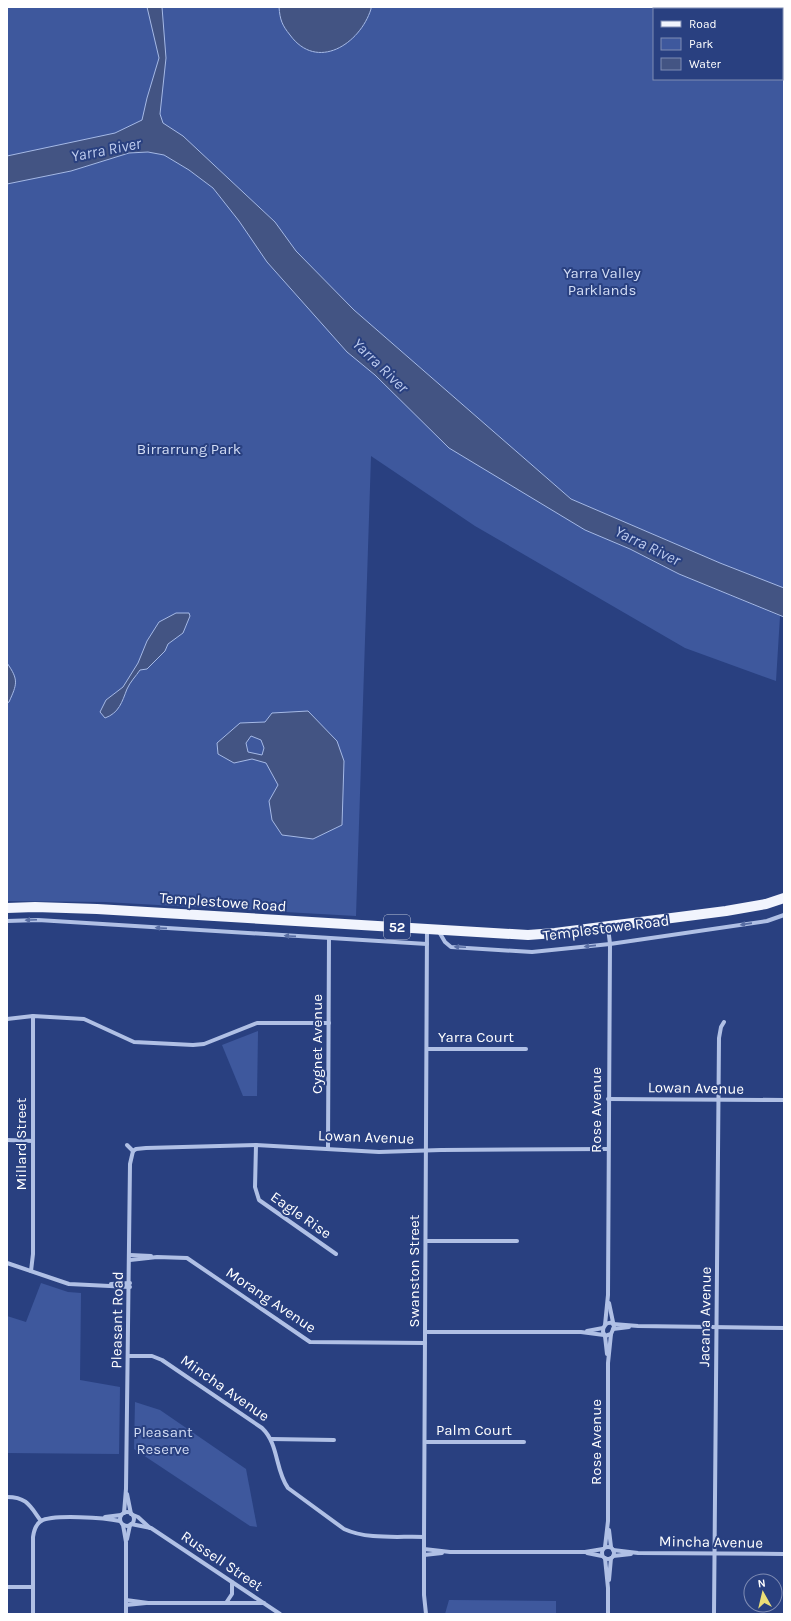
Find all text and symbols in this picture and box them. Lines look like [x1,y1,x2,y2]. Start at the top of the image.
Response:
legend [653,8,783,80]
text: Road [689,17,717,31]
text: Park [689,37,714,51]
text: Water [689,57,722,71]
water label: Yarra River [70,133,143,166]
park label: Yarra Valley Parklands [563,264,641,299]
water label: Yarra River [349,334,413,397]
park label: Birrarrung Park [137,440,241,458]
water label: Yarra River [612,521,684,570]
street label: Templestowe Road [159,889,287,915]
street label: Templestowe Road [542,911,670,945]
road number: 52 [384,915,410,939]
one-way arrow [24,917,37,923]
one-way arrow [740,921,752,927]
one-way arrow [155,924,167,931]
one-way arrow [284,932,296,939]
one-way arrow [584,943,596,949]
one-way arrow [454,944,466,951]
street label: Cygnet Avenue [308,994,326,1094]
street label: Yarra Court [438,1028,514,1046]
street label: Rose Avenue [587,1067,605,1153]
street label: Lowan Avenue [648,1078,744,1098]
street label: Millard Street [12,1097,30,1190]
street label: Lowan Avenue [318,1126,414,1148]
street label: Eagle Rise [267,1188,335,1242]
street label: Swanston Street [405,1214,423,1327]
street label: Morang Avenue [222,1263,320,1337]
street label: Jacana Avenue [695,1267,715,1367]
street label: Pleasant Road [107,1271,127,1369]
street label: Mincha Avenue [177,1351,273,1425]
street label: Rose Avenue [587,1399,605,1485]
street label: Palm Court [436,1421,512,1439]
park label: Pleasant Reserve [133,1423,193,1458]
street label: Russell Street [178,1527,267,1595]
street label: Mincha Avenue [659,1532,763,1552]
north arrow [743,1573,783,1613]
text: N [757,1577,766,1591]

